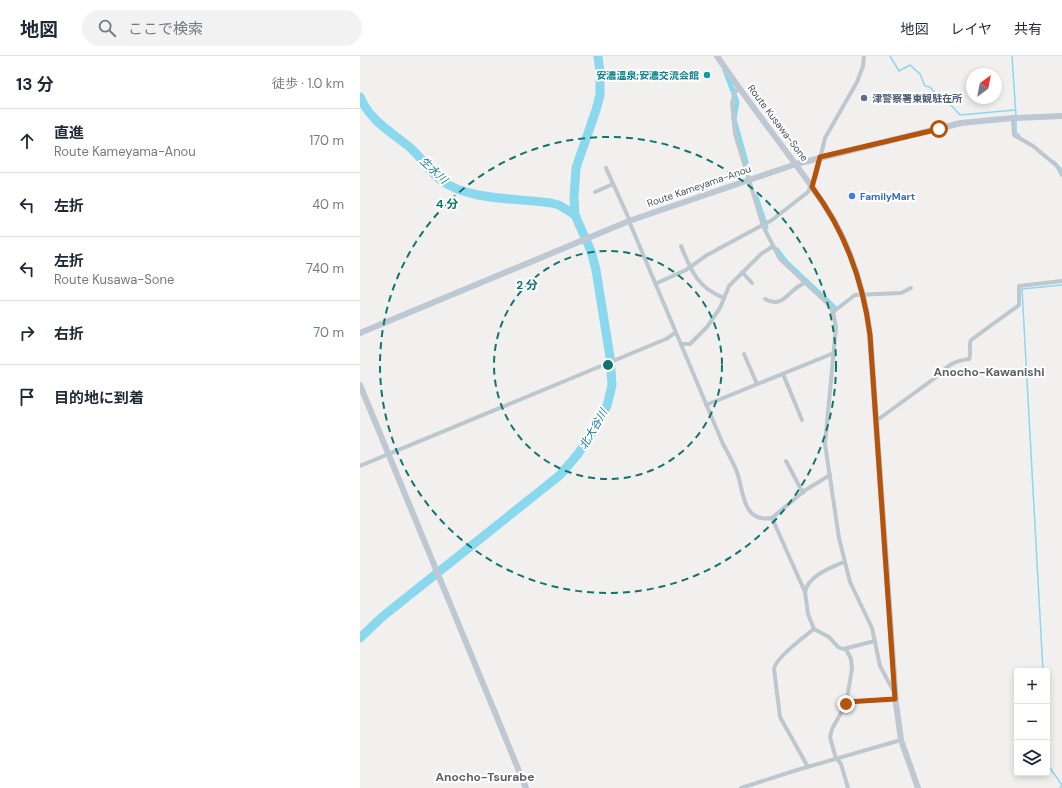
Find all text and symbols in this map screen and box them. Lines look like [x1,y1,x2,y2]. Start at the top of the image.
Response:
search box [82,10,362,46]
text: 地図 [20,17,58,42]
icon: search [96,17,118,39]
text: ここで検索 [128,19,203,39]
text: 地図 [900,20,928,38]
text: レイヤ [950,20,992,38]
text: 共有 [1014,20,1042,38]
north arrow [966,68,1002,104]
place label: 安濃温泉;安濃交流会館 [596,69,699,82]
marker: 安濃温泉;安濃交流会館 [702,70,712,80]
text: 13 分 [16,73,53,95]
text: 徒歩 · 1.0 km [272,75,344,92]
street label: Route Kusawa-Sone [745,82,811,164]
place label: 津警察署東観駐在所 [872,92,962,105]
marker: 津警察署東観駐在所 [859,93,869,103]
route start [930,120,948,138]
text: 直進 [54,123,84,143]
icon: ahead [16,130,38,152]
text: 170 m [309,132,344,149]
text: Route Kameyama-Anou [54,143,196,160]
water label: 生水川 [417,154,452,187]
street label: Route Kameyama-Anou [645,162,753,210]
place label: FamilyMart [860,190,915,203]
marker: FamilyMart [847,191,857,201]
icon: left [16,194,38,216]
text: 左折 [54,196,84,216]
text: 40 m [312,196,344,213]
text: 4 分 [436,196,458,212]
text: 左折 [54,251,84,271]
icon: left [16,258,38,280]
text: 740 m [306,260,344,277]
text: Route Kusawa-Sone [54,271,174,288]
text: 2 分 [516,277,538,293]
icon: right [16,322,38,344]
text: 右折 [54,324,84,344]
text: 70 m [313,324,344,341]
centre of rings [601,358,615,372]
district label: Anocho-Kawanishi [934,364,1044,380]
icon: arrive [16,386,38,408]
text: 目的地に到着 [54,388,144,408]
water label: 北大谷川 [576,406,611,452]
map controls [1014,668,1050,776]
button: + [1014,668,1050,704]
route end [837,695,855,713]
button: − [1014,704,1050,740]
button: layers [1014,740,1050,776]
district label: Anocho-Tsurabe [436,769,534,785]

